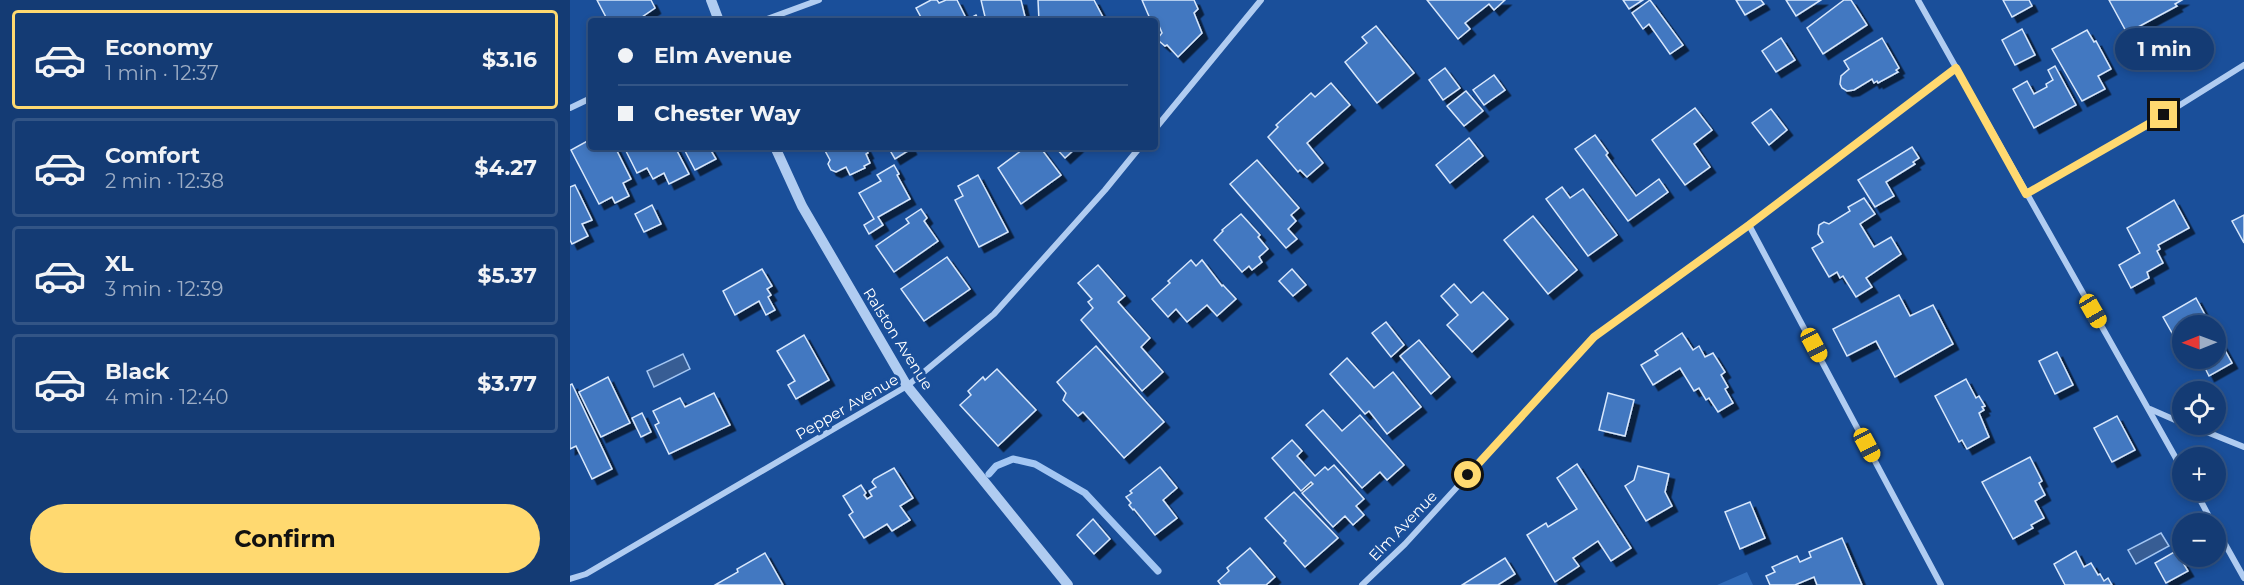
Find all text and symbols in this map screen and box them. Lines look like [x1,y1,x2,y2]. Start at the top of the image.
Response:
callout: 1 min [2114,28,2214,70]
icon: car [33,33,87,87]
text: Economy [105,34,213,61]
text: 1 min [2137,37,2192,61]
text: Elm Avenue [654,42,792,69]
text: $3.16 [482,46,537,73]
text: 1 min · 12:37 [105,61,219,85]
text: Chester Way [654,100,800,127]
route end [2150,101,2177,128]
icon: car [33,141,87,195]
text: Comfort [105,142,200,169]
text: $4.27 [475,154,537,181]
text: 2 min · 12:38 [105,169,224,193]
icon: car [33,249,87,303]
text: XL [105,250,134,277]
text: $5.37 [477,262,537,289]
text: 3 min · 12:39 [105,277,223,301]
street label: Ralston Avenue [859,284,937,393]
car [2076,291,2110,331]
north arrow [2172,315,2226,369]
map controls [2172,315,2226,567]
car [1798,325,1830,365]
icon: car [33,357,87,411]
text: Black [105,358,169,385]
street label: Pepper Avenue [792,369,902,444]
text: $3.77 [477,370,537,397]
button: locate [2172,381,2226,435]
text: 4 min · 12:40 [105,385,228,409]
car [1851,425,1883,465]
button: + [2172,447,2226,501]
route start [1454,461,1481,488]
street label: Elm Avenue [1364,486,1441,565]
button: Confirm [30,504,540,573]
button: − [2172,513,2226,567]

